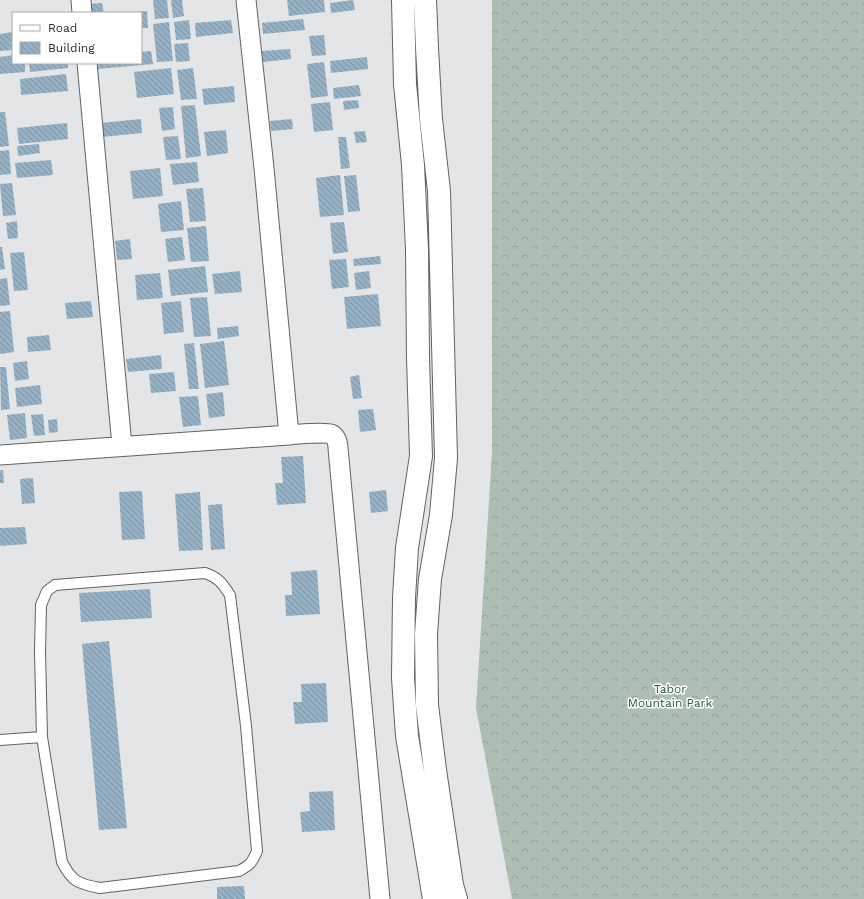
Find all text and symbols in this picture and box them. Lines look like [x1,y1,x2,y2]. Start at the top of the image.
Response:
legend [12,12,142,64]
text: Road [48,21,77,35]
text: Building [48,41,95,55]
park label: Tabor Mountain Park [628,682,712,710]

